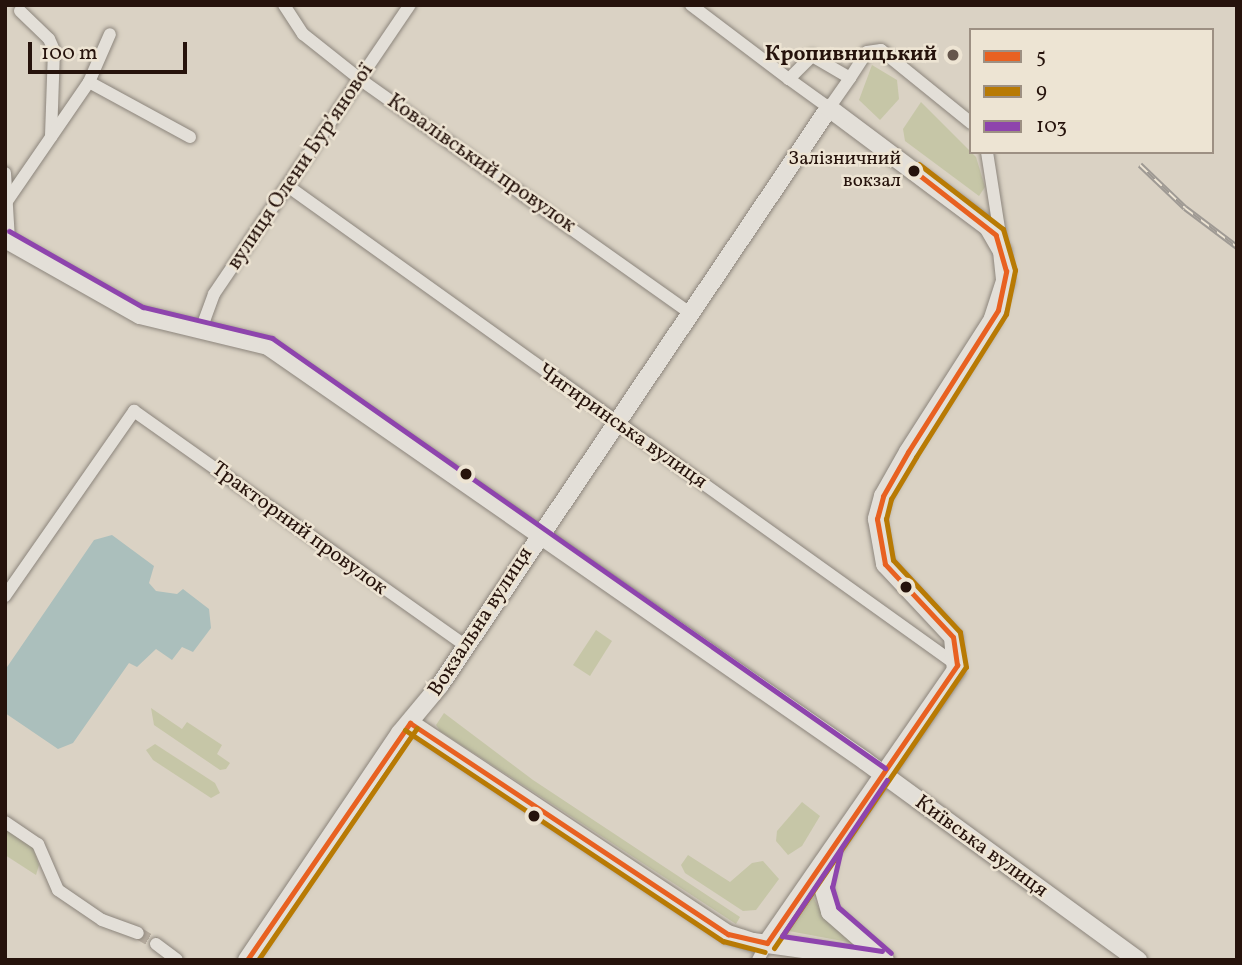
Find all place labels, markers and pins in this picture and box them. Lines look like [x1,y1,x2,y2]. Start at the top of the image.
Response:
place label: Кропивницький [765,42,937,68]
marker: Кропивницький [943,45,963,65]
place label: Залізничний вокзал [788,149,901,193]
marker: Залізничний вокзал [907,164,921,178]
unlabelled marker [459,467,473,481]
unlabelled marker [899,580,913,594]
unlabelled marker [527,809,541,823]

